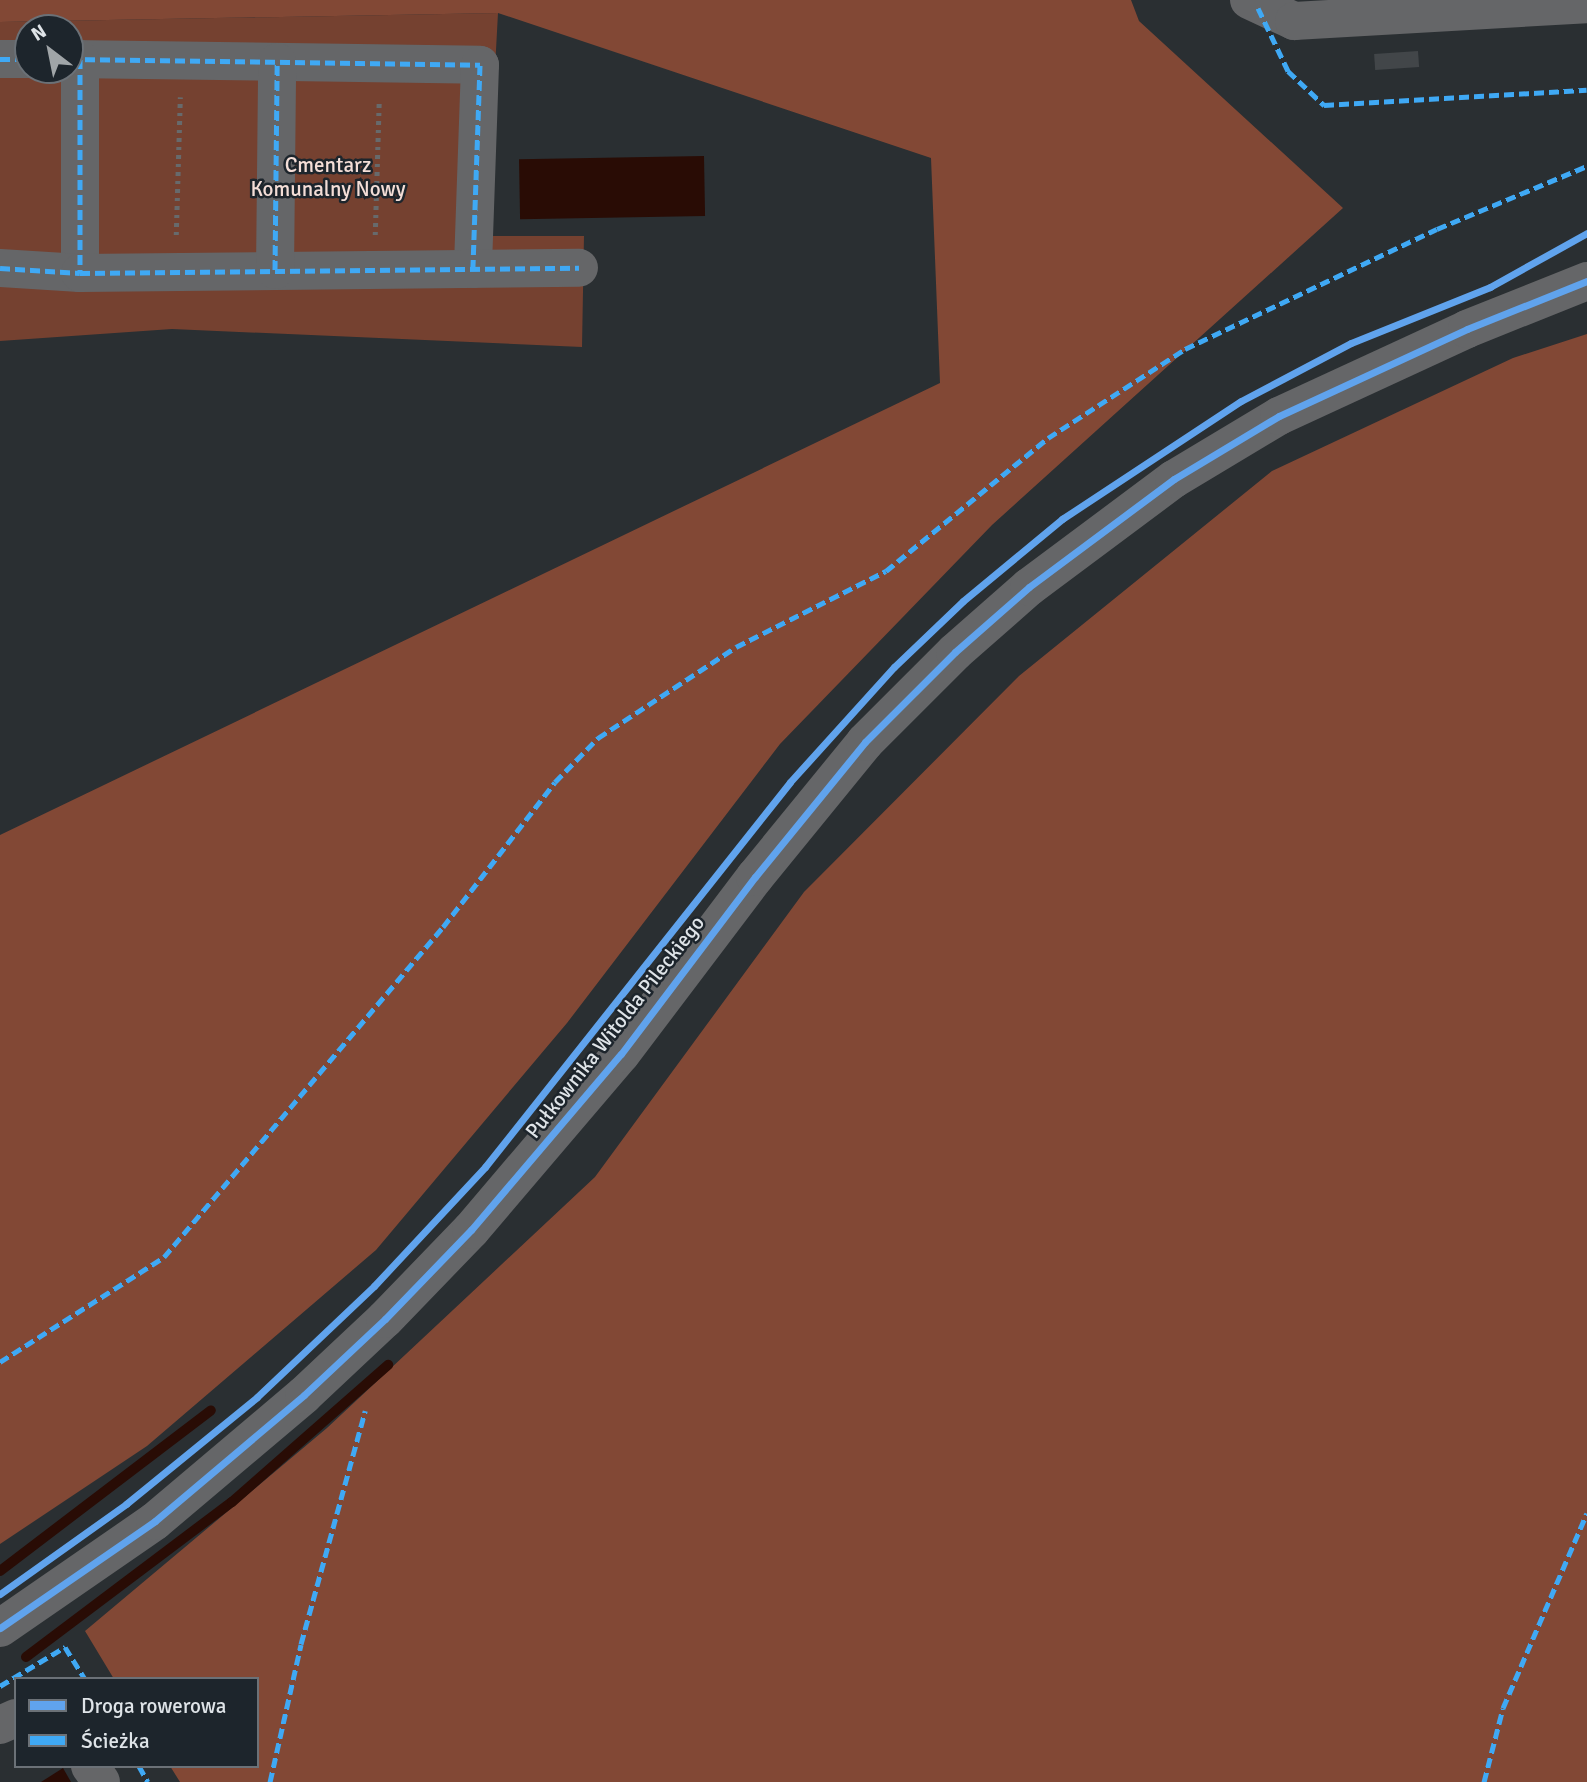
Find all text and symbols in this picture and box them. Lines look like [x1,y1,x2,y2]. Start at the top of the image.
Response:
north arrow [14,14,84,84]
text: N [27,19,51,47]
park label: Cmentarz Komunalny Nowy [250,152,406,202]
street label: Pułkownika Witolda Pileckiego [520,911,710,1143]
legend [14,1677,259,1768]
text: Droga rowerowa [81,1693,226,1719]
text: Ścieżka [81,1728,150,1754]

